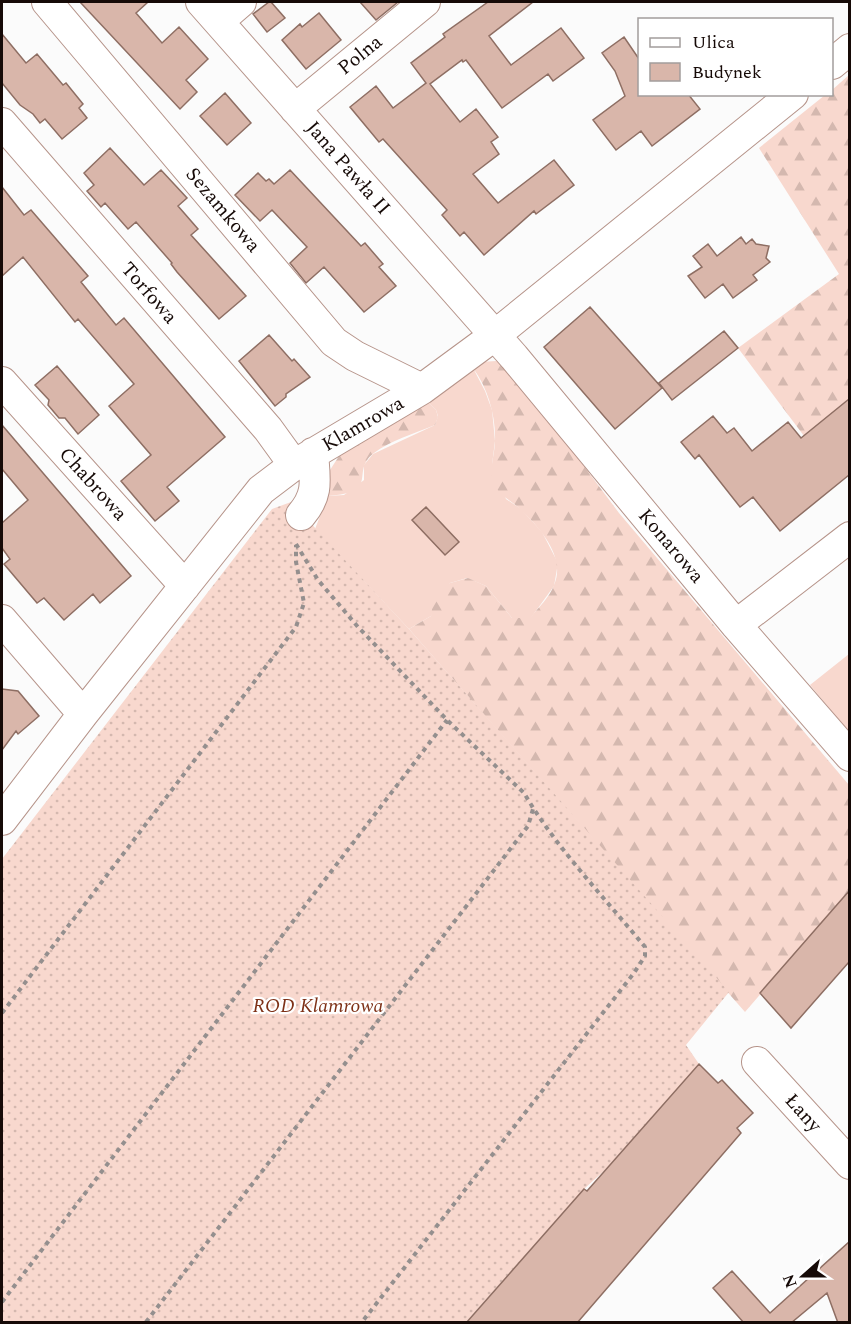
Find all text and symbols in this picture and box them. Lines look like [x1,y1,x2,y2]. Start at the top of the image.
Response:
legend [638,18,833,96]
street label: Polna [331,27,389,83]
text: Ulica [692,29,735,56]
text: Budynek [692,59,762,86]
street label: Jana Pawła II [298,114,398,222]
street label: Sezamkowa [178,161,268,260]
street label: Torfowa [113,255,185,331]
street label: Klamrowa [316,388,410,460]
street label: Chabrowa [52,440,135,528]
street label: Konarowa [631,502,711,590]
park label: ROD Klamrowa [253,991,383,1021]
street label: Łany [777,1087,830,1140]
north arrow [773,1246,833,1306]
text: N [776,1271,803,1291]

